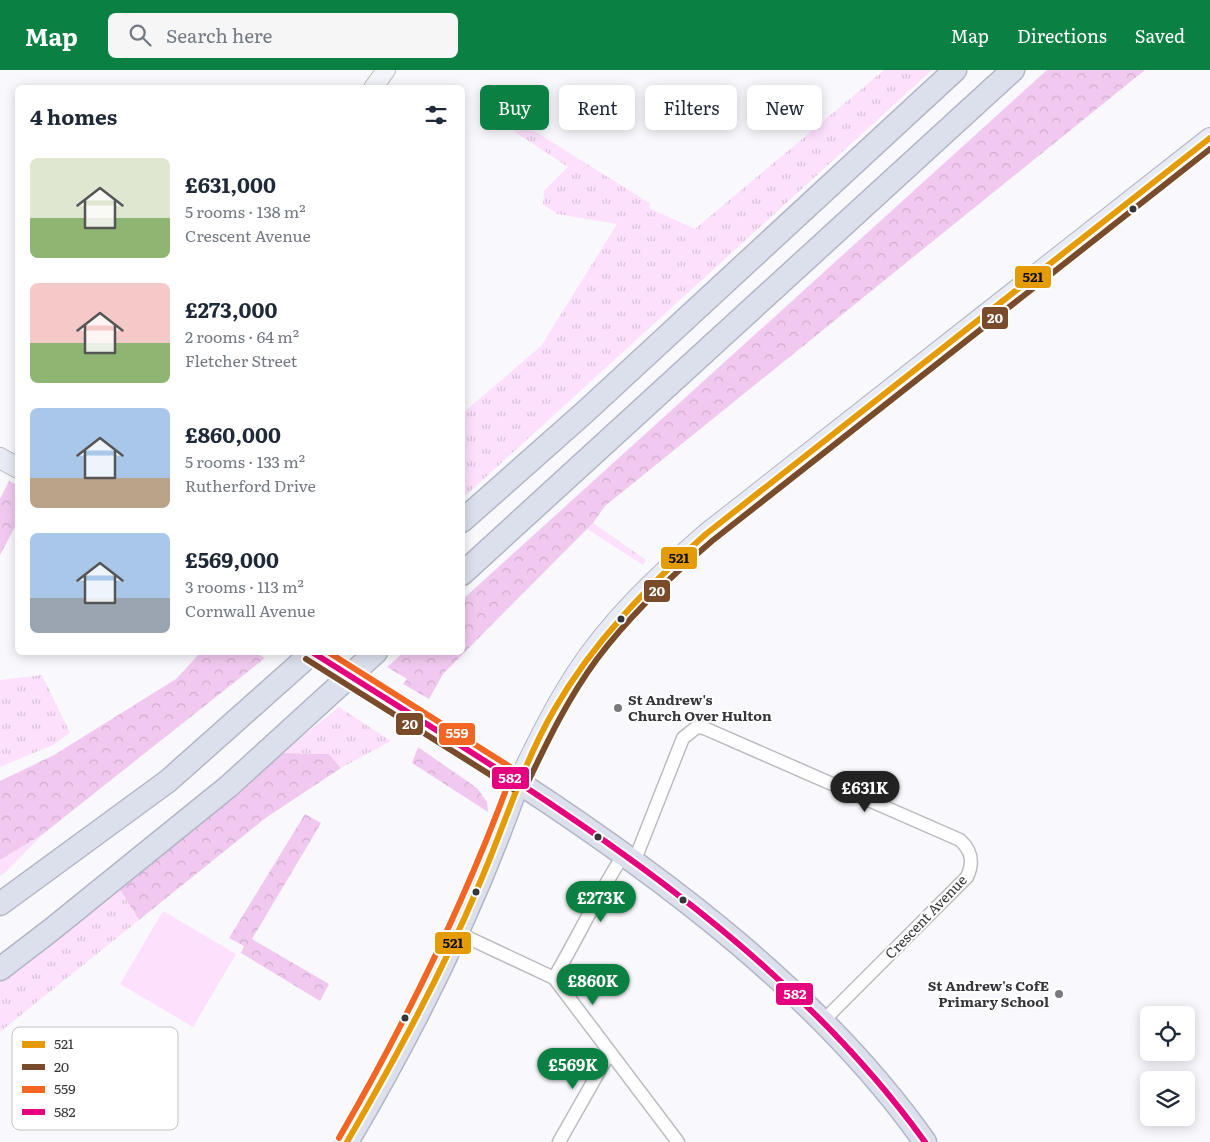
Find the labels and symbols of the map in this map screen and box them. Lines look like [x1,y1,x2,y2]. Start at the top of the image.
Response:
unlabelled marker [1128,204,1138,214]
line badge: 521 [1014,265,1052,289]
text: 521 [1023,266,1044,286]
line badge: 20 [981,306,1009,330]
text: 20 [987,307,1003,327]
line badge: 521 [660,546,698,570]
text: 521 [669,547,690,567]
line badge: 20 [643,579,671,603]
text: 20 [649,580,665,600]
unlabelled marker [616,614,626,624]
place label: St Andrew's Church Over Hulton [628,689,772,725]
marker: St Andrew's Church Over Hulton [612,702,624,714]
line badge: 20 [395,712,424,736]
text: 20 [402,713,418,733]
line badge: 559 [438,722,476,746]
text: 559 [445,722,469,742]
line badge: 582 [491,766,530,790]
text: 582 [498,767,522,787]
pin: £631K [830,770,900,813]
unlabelled marker [593,832,603,842]
street label: Crescent Avenue [880,870,971,963]
pin: £273K [566,880,636,923]
unlabelled marker [471,887,481,897]
unlabelled marker [678,895,688,905]
line badge: 521 [434,931,472,955]
text: 521 [443,932,464,952]
pin: £860K [558,964,628,1006]
place label: St Andrew's CofE Primary School [928,975,1049,1011]
line badge: 582 [775,982,814,1006]
text: 582 [783,983,807,1003]
marker: St Andrew's CofE Primary School [1053,988,1065,1000]
unlabelled marker [400,1013,410,1023]
legend [12,1027,178,1130]
text: 521 [54,1033,74,1053]
pin: £569K [538,1048,608,1090]
text: 20 [54,1056,69,1076]
text: 559 [54,1078,76,1098]
text: 582 [54,1101,76,1121]

